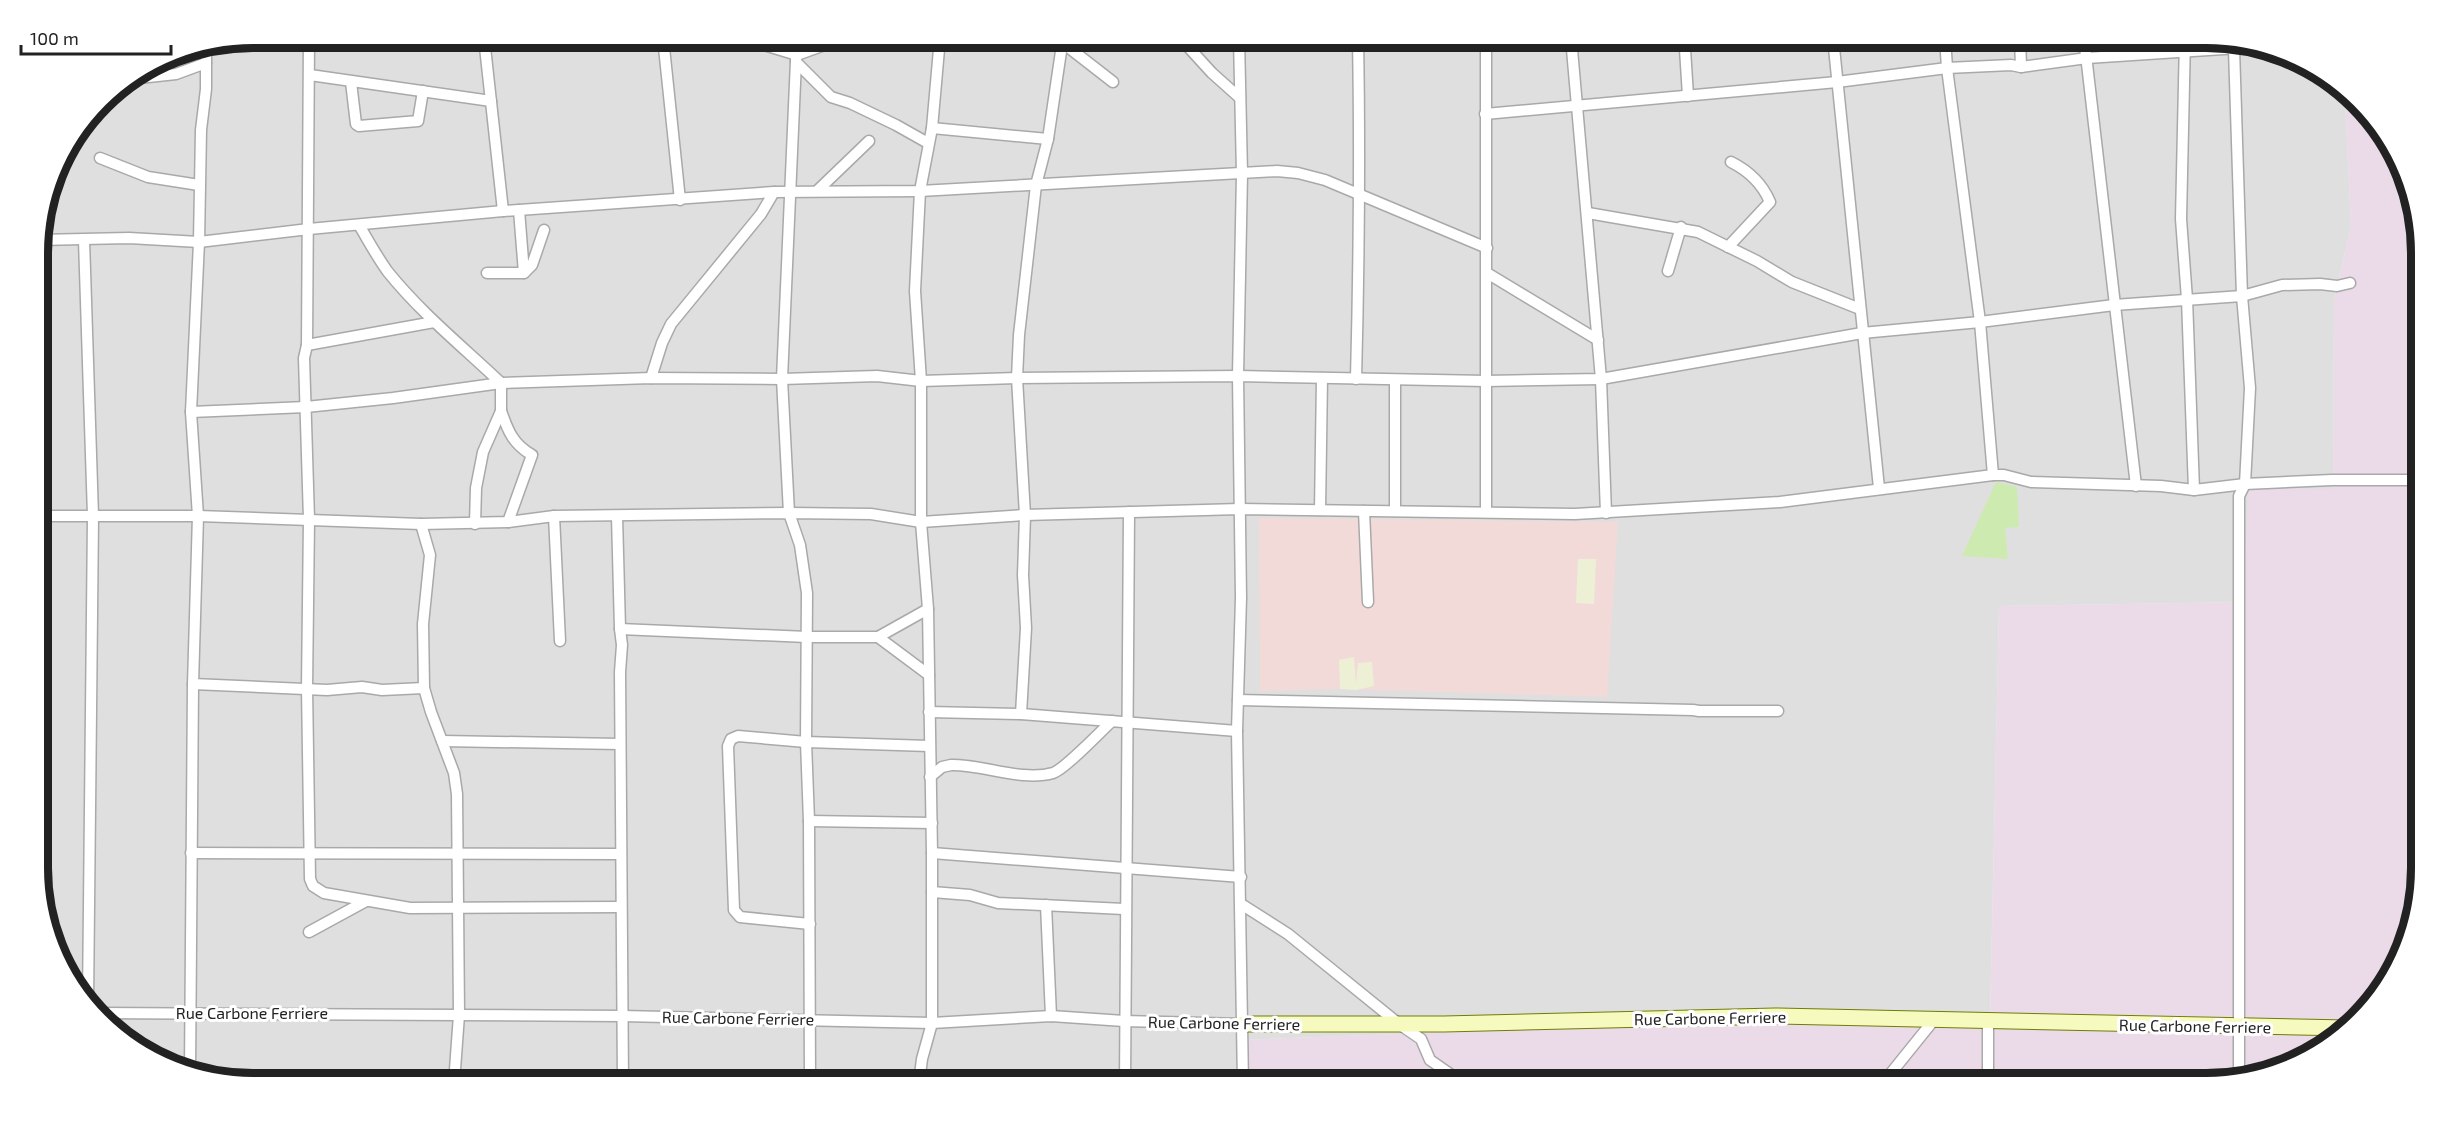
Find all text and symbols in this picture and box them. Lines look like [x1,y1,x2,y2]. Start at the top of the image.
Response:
scale bar [21,18,171,56]
text: 100 m [30,27,79,49]
street label: Rue Carbone Ferriere [176,1003,328,1022]
street label: Rue Carbone Ferriere [662,1007,814,1028]
street label: Rue Carbone Ferriere [1634,1007,1786,1028]
street label: Rue Carbone Ferriere [1148,1012,1300,1033]
street label: Rue Carbone Ferriere [2119,1015,2271,1036]

